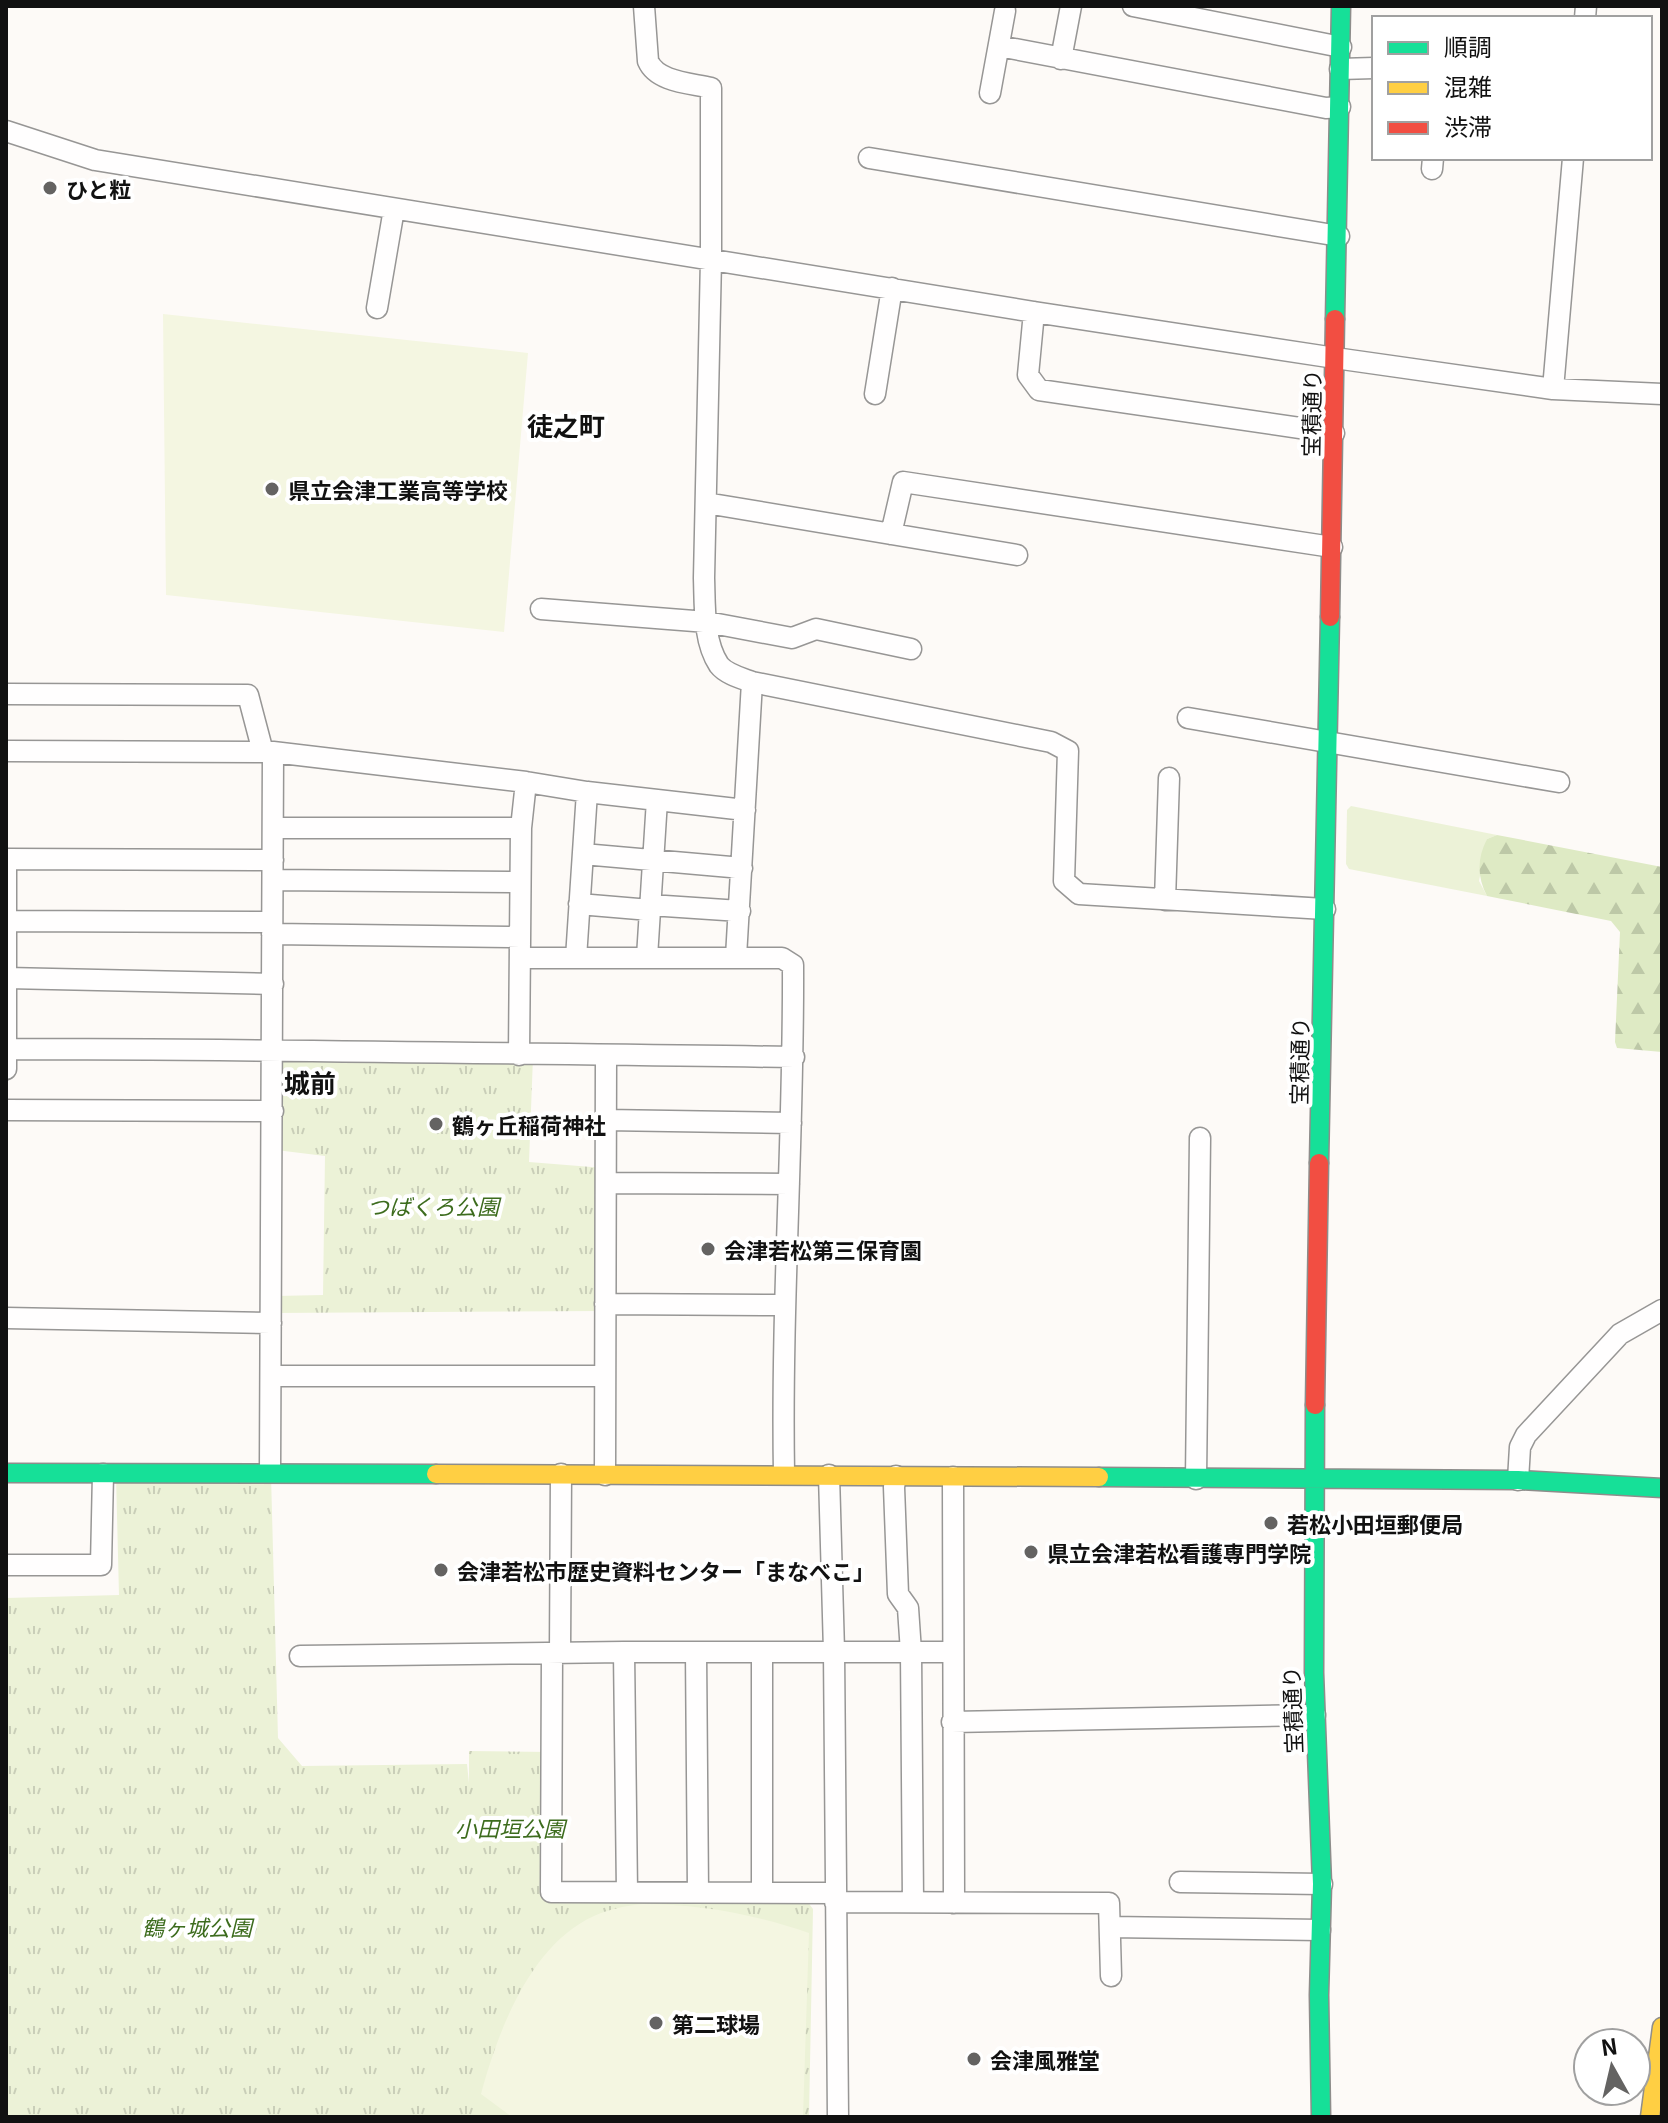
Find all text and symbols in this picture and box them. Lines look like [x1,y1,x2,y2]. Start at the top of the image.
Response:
legend [1372,16,1652,160]
text: 順調 [1444,28,1492,63]
text: 混雑 [1444,68,1492,103]
text: 渋滞 [1444,108,1492,143]
place label: ひと粒 [66,172,131,204]
marker: ひと粒 [41,179,59,197]
street label: 宝積通り [1293,369,1327,457]
district label: 徒之町 [527,406,605,443]
place label: 県立会津工業高等学校 [288,473,508,505]
marker: 県立会津工業高等学校 [263,480,281,498]
street label: 宝積通り [1281,1017,1315,1105]
district label: 城前 [284,1063,336,1100]
place label: 鶴ヶ丘稲荷神社 [452,1108,606,1140]
marker: 鶴ヶ丘稲荷神社 [427,1115,445,1133]
park label: つばくろ公園 [367,1189,502,1221]
place label: 会津若松第三保育園 [724,1233,922,1265]
marker: 会津若松第三保育園 [699,1240,717,1258]
place label: 若松小田垣郵便局 [1287,1507,1463,1539]
marker: 若松小田垣郵便局 [1262,1514,1280,1532]
place label: 県立会津若松看護専門学院 [1047,1536,1311,1568]
marker: 県立会津若松看護専門学院 [1022,1543,1040,1561]
place label: 会津若松市歴史資料センター「まなべこ」 [457,1554,875,1586]
marker: 会津若松市歴史資料センター「まなべこ」 [432,1561,450,1579]
street label: 宝積通り [1273,1665,1309,1755]
park label: 小田垣公園 [455,1811,568,1843]
park label: 鶴ヶ城公園 [142,1910,255,1942]
place label: 第二球場 [672,2007,760,2039]
marker: 第二球場 [647,2014,665,2032]
north arrow [1572,2027,1652,2107]
text: N [1599,2028,1619,2062]
place label: 会津風雅堂 [990,2043,1100,2075]
marker: 会津風雅堂 [965,2050,983,2068]

